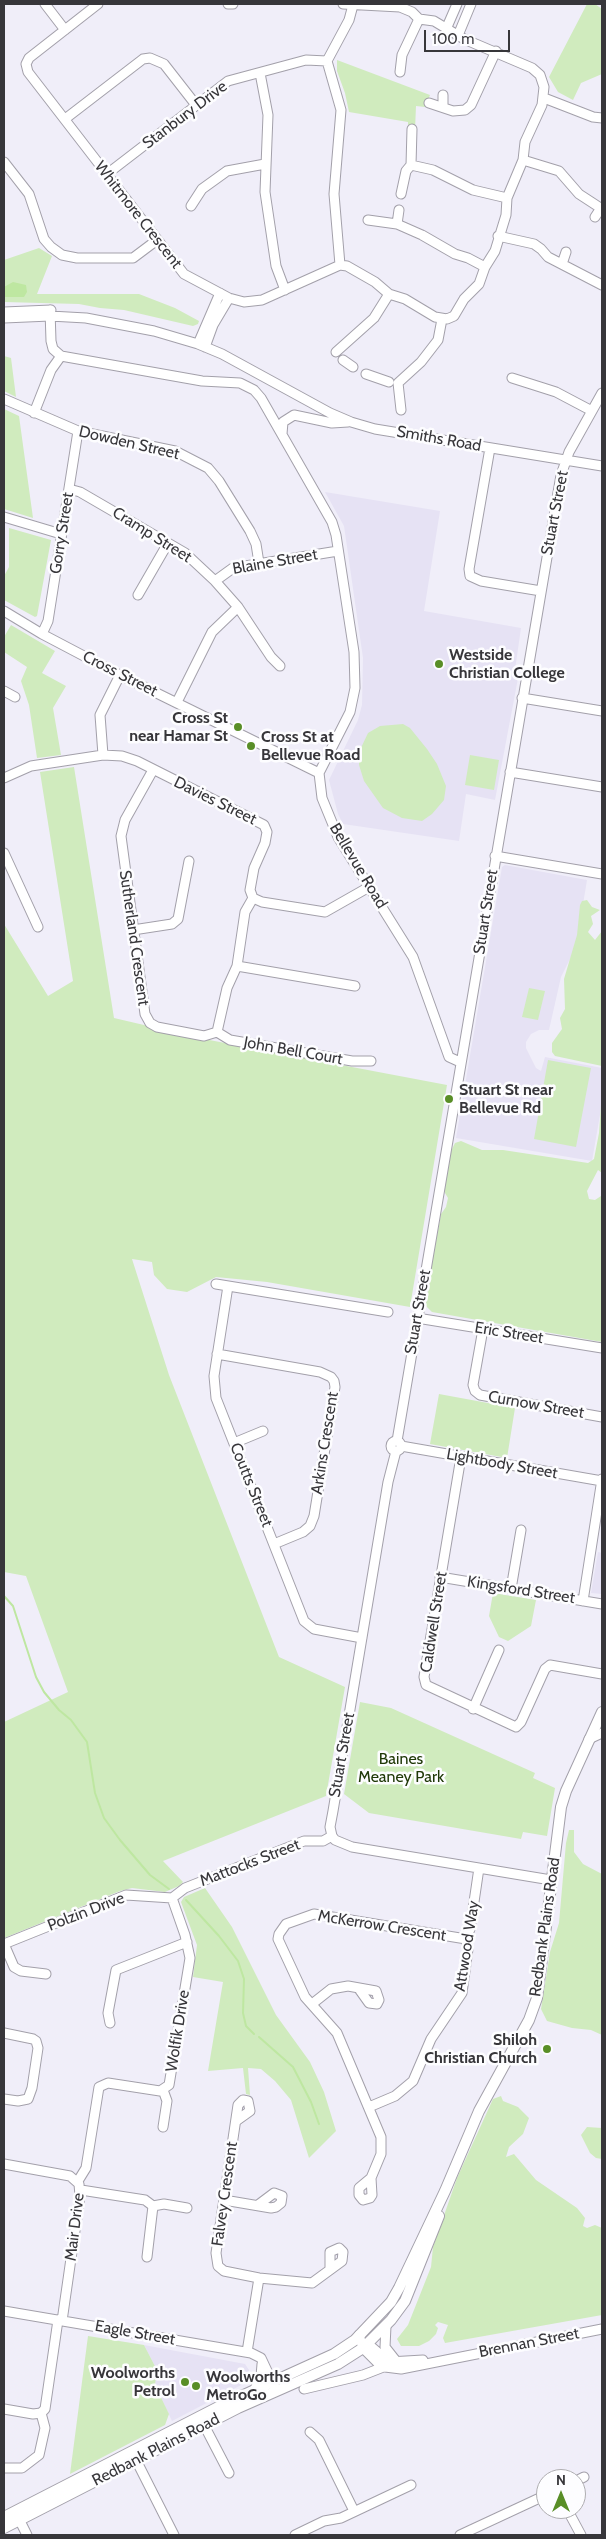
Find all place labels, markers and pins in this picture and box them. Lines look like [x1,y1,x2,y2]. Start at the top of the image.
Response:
place label: Westside Christian College [449,645,565,683]
marker: Westside Christian College [433,658,445,670]
place label: Cross St near Hamar St [129,708,228,746]
marker: Cross St near Hamar St [232,721,244,733]
place label: Cross St at Bellevue Road [261,727,360,765]
marker: Cross St at Bellevue Road [245,740,257,752]
place label: Stuart St near Bellevue Rd [459,1080,553,1118]
marker: Stuart St near Bellevue Rd [443,1093,455,1105]
place label: Shiloh Christian Church [424,2030,537,2068]
marker: Shiloh Christian Church [541,2043,553,2055]
place label: Woolworths Petrol [91,2363,175,2401]
place label: Woolworths MetroGo [206,2367,290,2405]
marker: Woolworths Petrol [179,2376,191,2388]
marker: Woolworths MetroGo [190,2380,202,2392]

